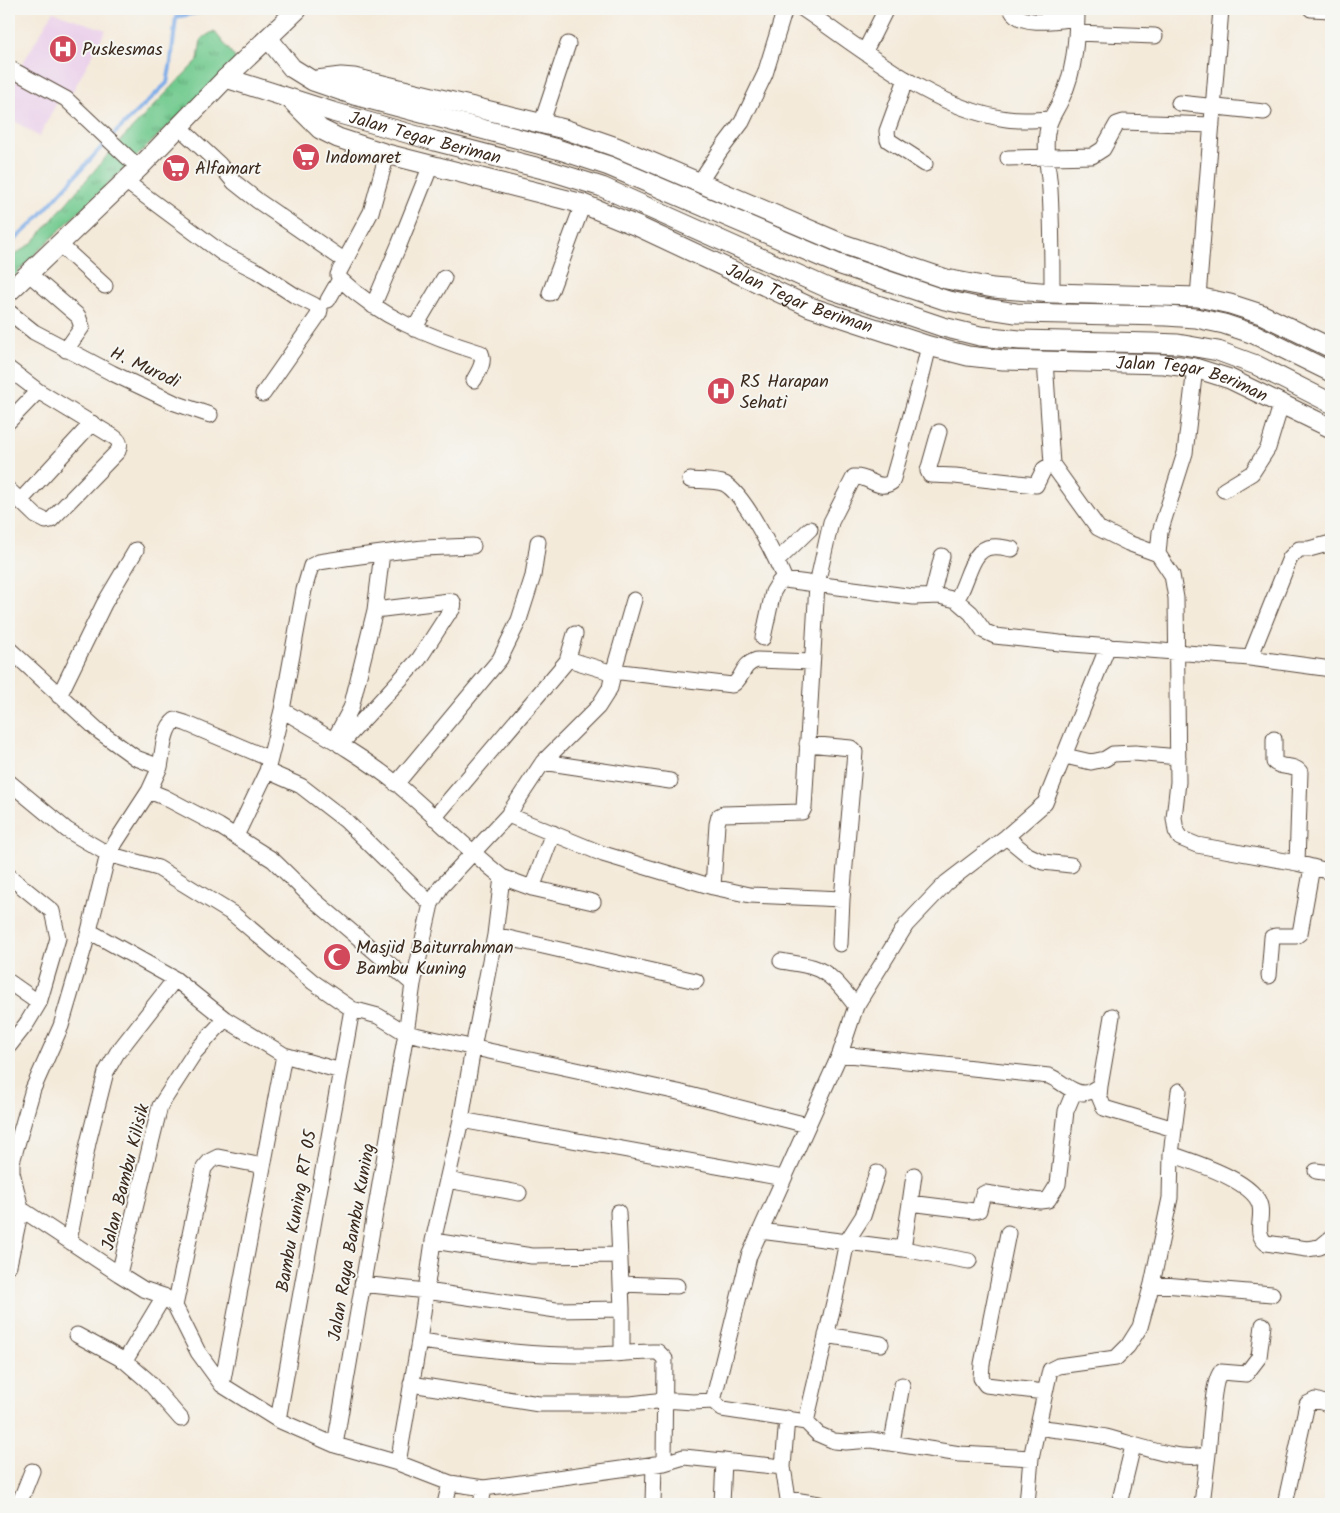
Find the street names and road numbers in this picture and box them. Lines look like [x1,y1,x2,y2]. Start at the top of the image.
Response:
street label: Jalan Tegar Beriman [345,104,504,174]
street label: Jalan Tegar Beriman [721,257,876,343]
street label: H. Murodi [105,340,185,397]
street label: Jalan Tegar Beriman [1116,350,1272,411]
street label: Jalan Bambu Kilisik [94,1100,159,1254]
street label: Bambu Kuning RT 05 [269,1127,326,1295]
street label: Jalan Raya Bambu Kuning [321,1141,384,1343]

